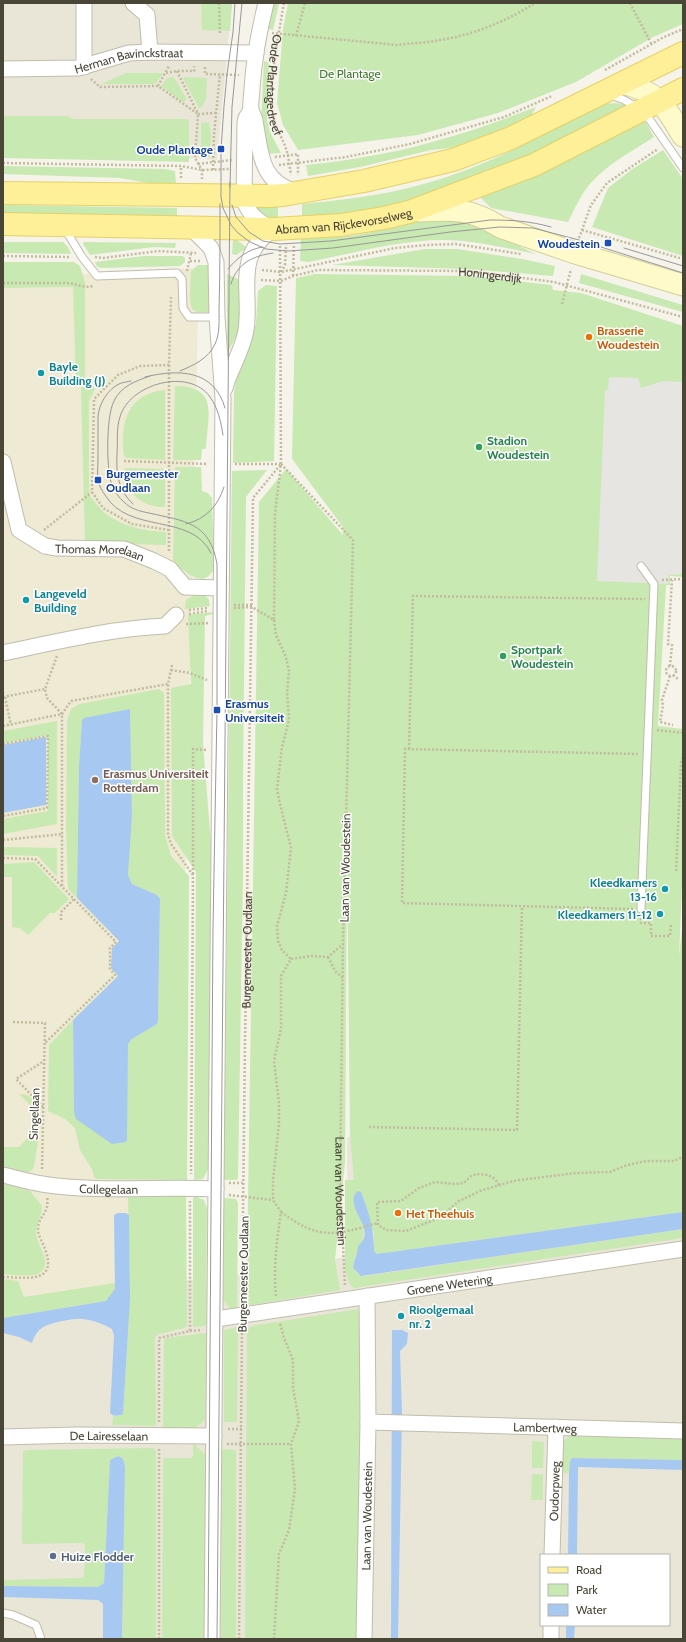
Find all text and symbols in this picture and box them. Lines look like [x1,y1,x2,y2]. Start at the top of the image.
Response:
street label: Oude Plantagedreef [264,33,286,138]
street label: Herman Bavinckstraat [73,44,183,76]
park label: De Plantage [319,66,381,81]
place label: Oude Plantage [137,142,213,157]
marker: Oude Plantage [216,144,226,154]
street label: Abram van Rijckevorselweg [275,204,414,236]
place label: Woudestein [538,236,600,251]
marker: Woudestein [603,238,613,248]
street label: Honingerdijk [458,263,523,285]
place label: Brasserie Woudestein [597,323,659,352]
marker: Brasserie Woudestein [584,332,594,342]
place label: Bayle Building (J) [49,359,105,388]
marker: Bayle Building (J) [36,368,46,378]
place label: Stadion Woudestein [487,433,549,462]
marker: Stadion Woudestein [474,442,484,452]
place label: Burgemeester Oudlaan [106,466,178,495]
marker: Burgemeester Oudlaan [93,475,103,485]
street label: Thomas Morelaan [55,540,147,564]
place label: Langeveld Building [34,586,87,615]
marker: Langeveld Building [21,595,31,605]
place label: Sportpark Woudestein [511,642,573,671]
marker: Sportpark Woudestein [498,651,508,661]
place label: Erasmus Universiteit [225,696,284,725]
marker: Erasmus Universiteit [212,705,222,715]
place label: Erasmus Universiteit Rotterdam [103,766,209,795]
marker: Erasmus Universiteit Rotterdam [90,775,100,785]
street label: Laan van Woudestein [337,813,353,923]
place label: Kleedkamers 13-16 [590,875,657,904]
marker: Kleedkamers 13-16 [660,884,670,894]
street label: Burgemeester Oudlaan [238,891,255,1009]
place label: Kleedkamers 11-12 [558,907,652,922]
marker: Kleedkamers 11-12 [655,909,665,919]
street label: Singellaan [26,1087,42,1140]
street label: Laan van Woudestein [332,1137,350,1246]
street label: Collegelaan [79,1180,139,1196]
place label: Het Theehuis [406,1206,474,1221]
marker: Het Theehuis [393,1208,403,1218]
street label: Burgemeester Oudlaan [234,1215,252,1333]
street label: Groene Wetering [406,1270,494,1298]
place label: Rioolgemaal nr. 2 [409,1302,474,1331]
marker: Rioolgemaal nr. 2 [396,1311,406,1321]
street label: Lambertweg [513,1419,578,1435]
street label: De Lairesselaan [69,1427,149,1443]
street label: Oudorpweg [546,1460,562,1521]
street label: Laan van Woudestein [358,1461,375,1571]
place label: Huize Flodder [61,1549,134,1564]
marker: Huize Flodder [48,1551,58,1561]
legend [540,1554,670,1626]
text: Road [576,1562,602,1577]
text: Park [576,1582,598,1597]
text: Water [576,1602,607,1617]

